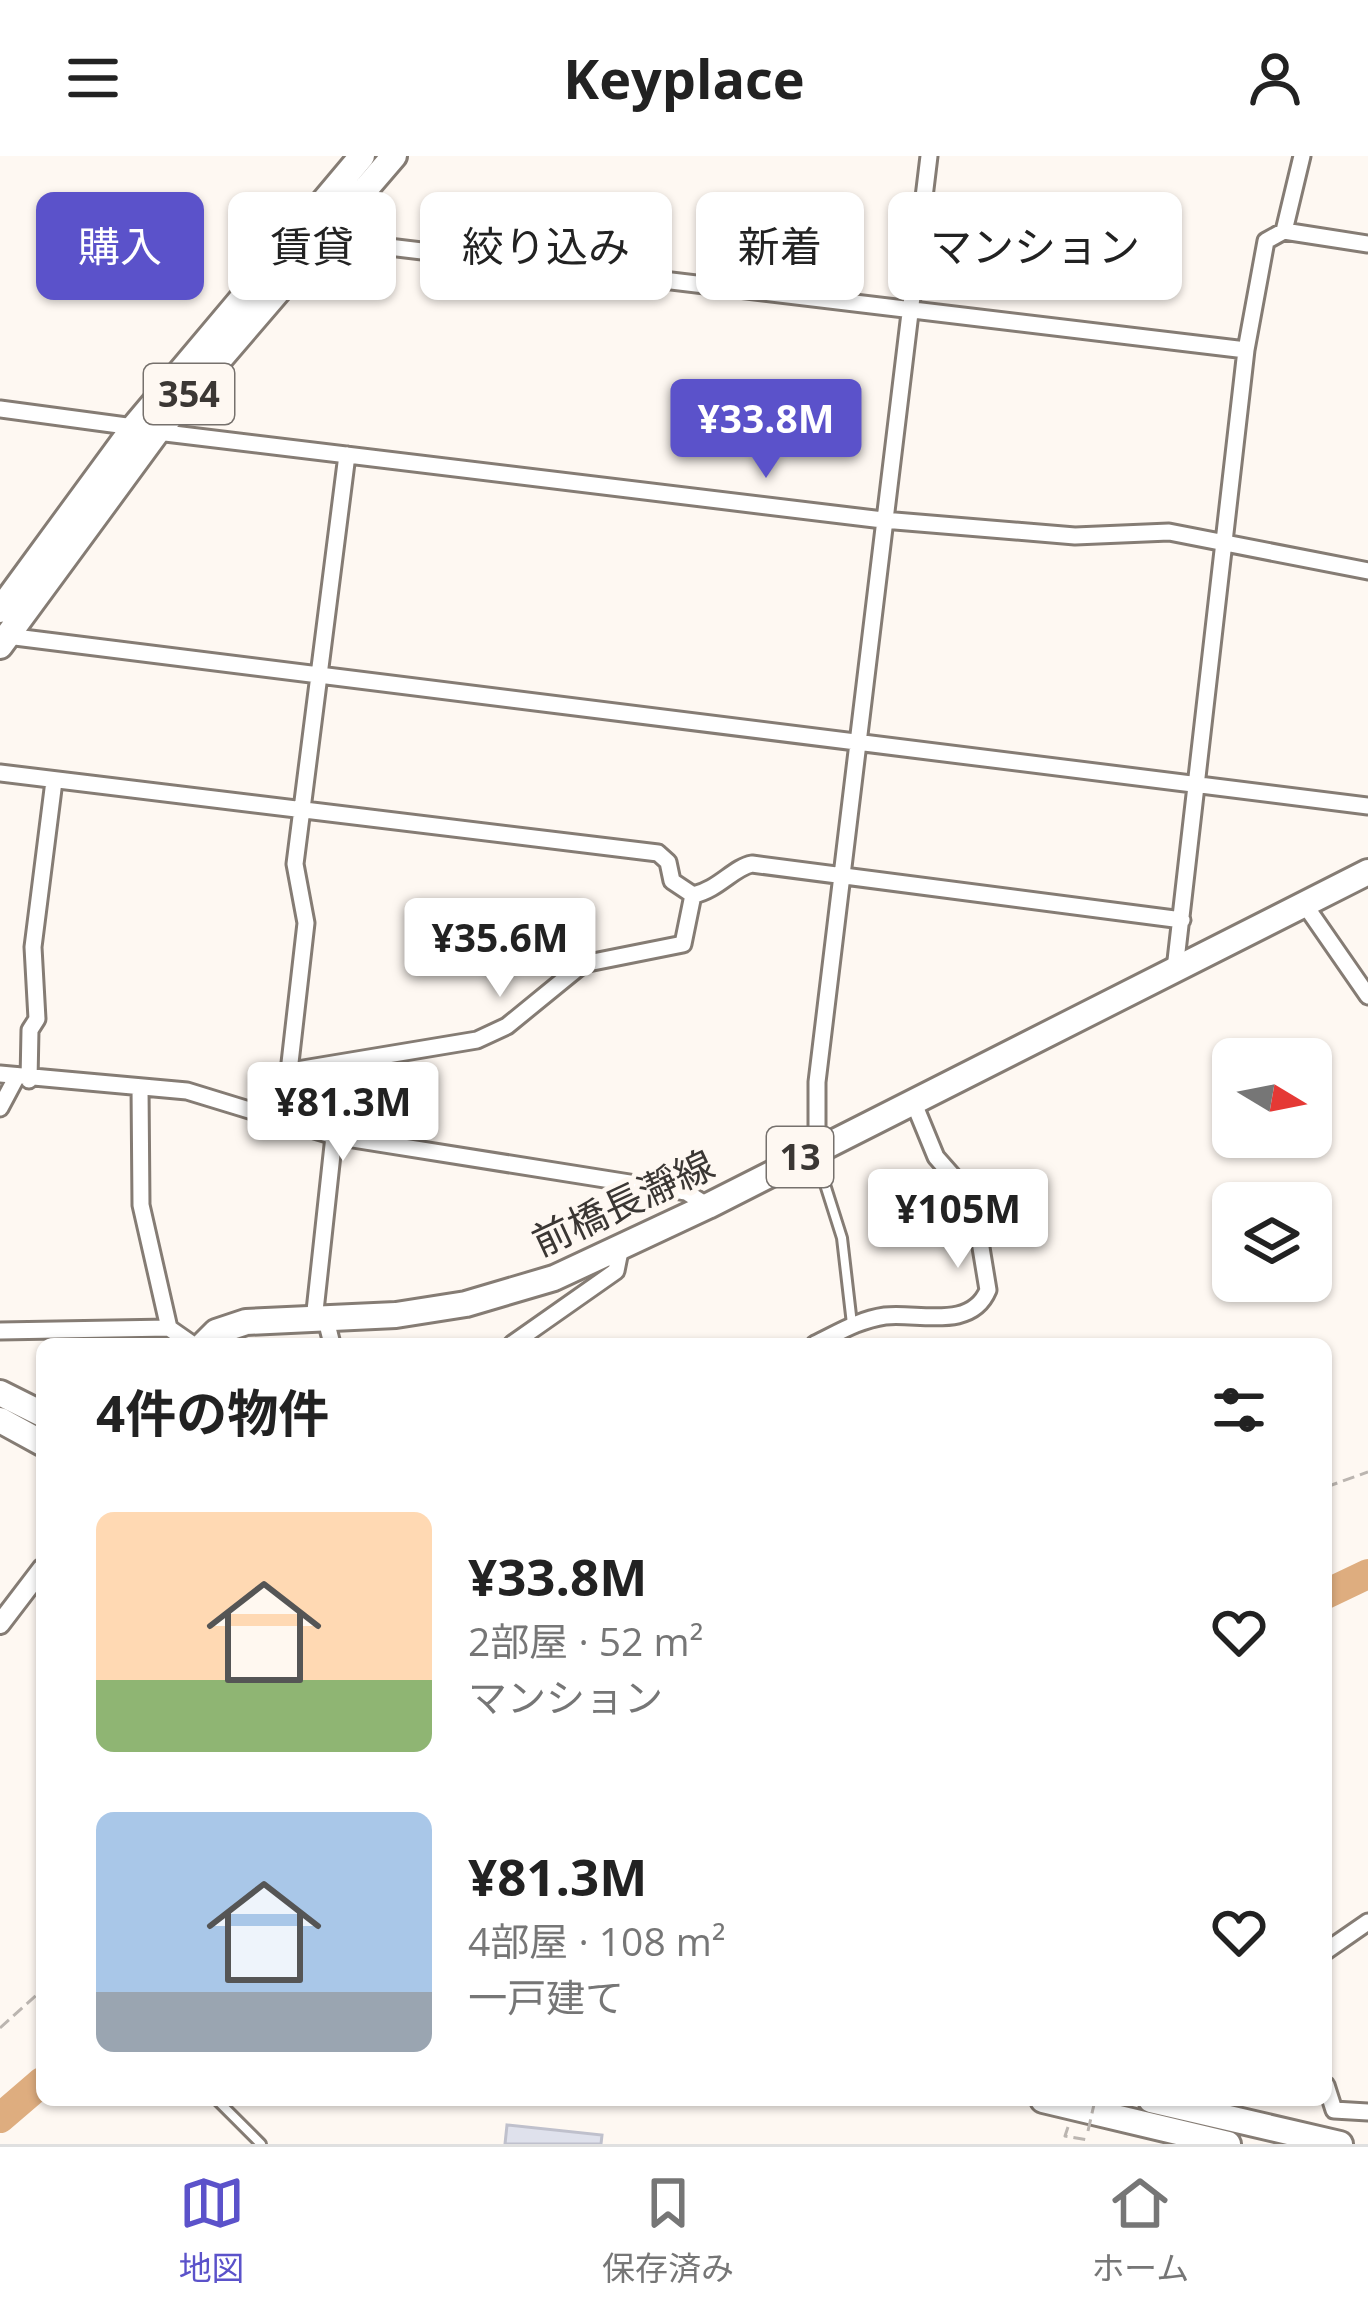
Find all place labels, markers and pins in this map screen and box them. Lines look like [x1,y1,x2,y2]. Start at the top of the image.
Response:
pin: ¥33.8M [668,379,864,481]
pin: ¥35.6M [402,898,598,1000]
pin: ¥81.3M [245,1062,441,1164]
pin: ¥105M [874,1169,1042,1271]

